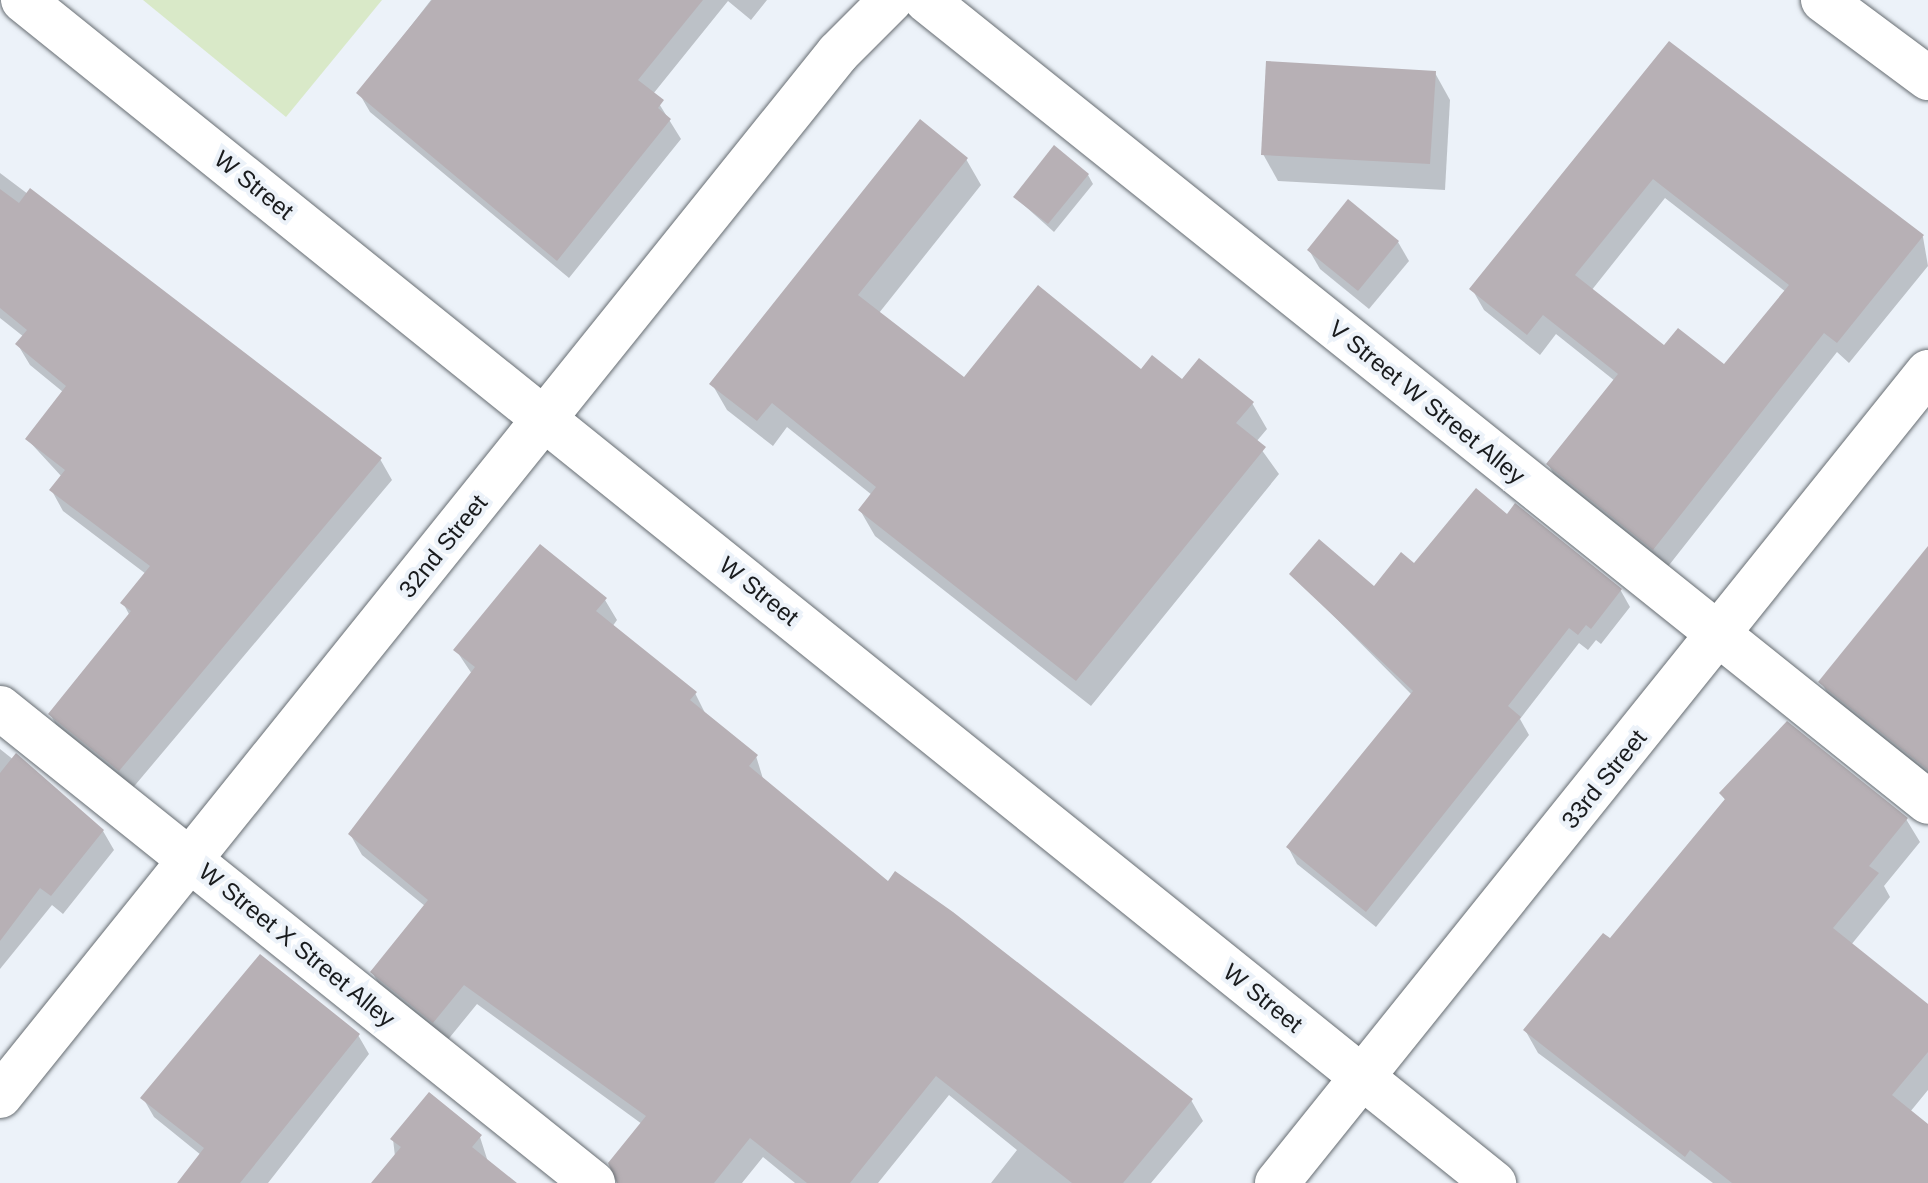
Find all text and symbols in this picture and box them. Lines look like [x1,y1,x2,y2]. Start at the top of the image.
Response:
street label: W Street [209,144,299,226]
street label: V Street W Street Alley [1323,314,1531,490]
street label: 32nd Street [393,489,493,603]
street label: W Street [714,550,804,632]
street label: 33rd Street [1555,724,1653,834]
street label: W Street X Street Alley [193,857,401,1033]
street label: W Street [1218,957,1308,1039]

